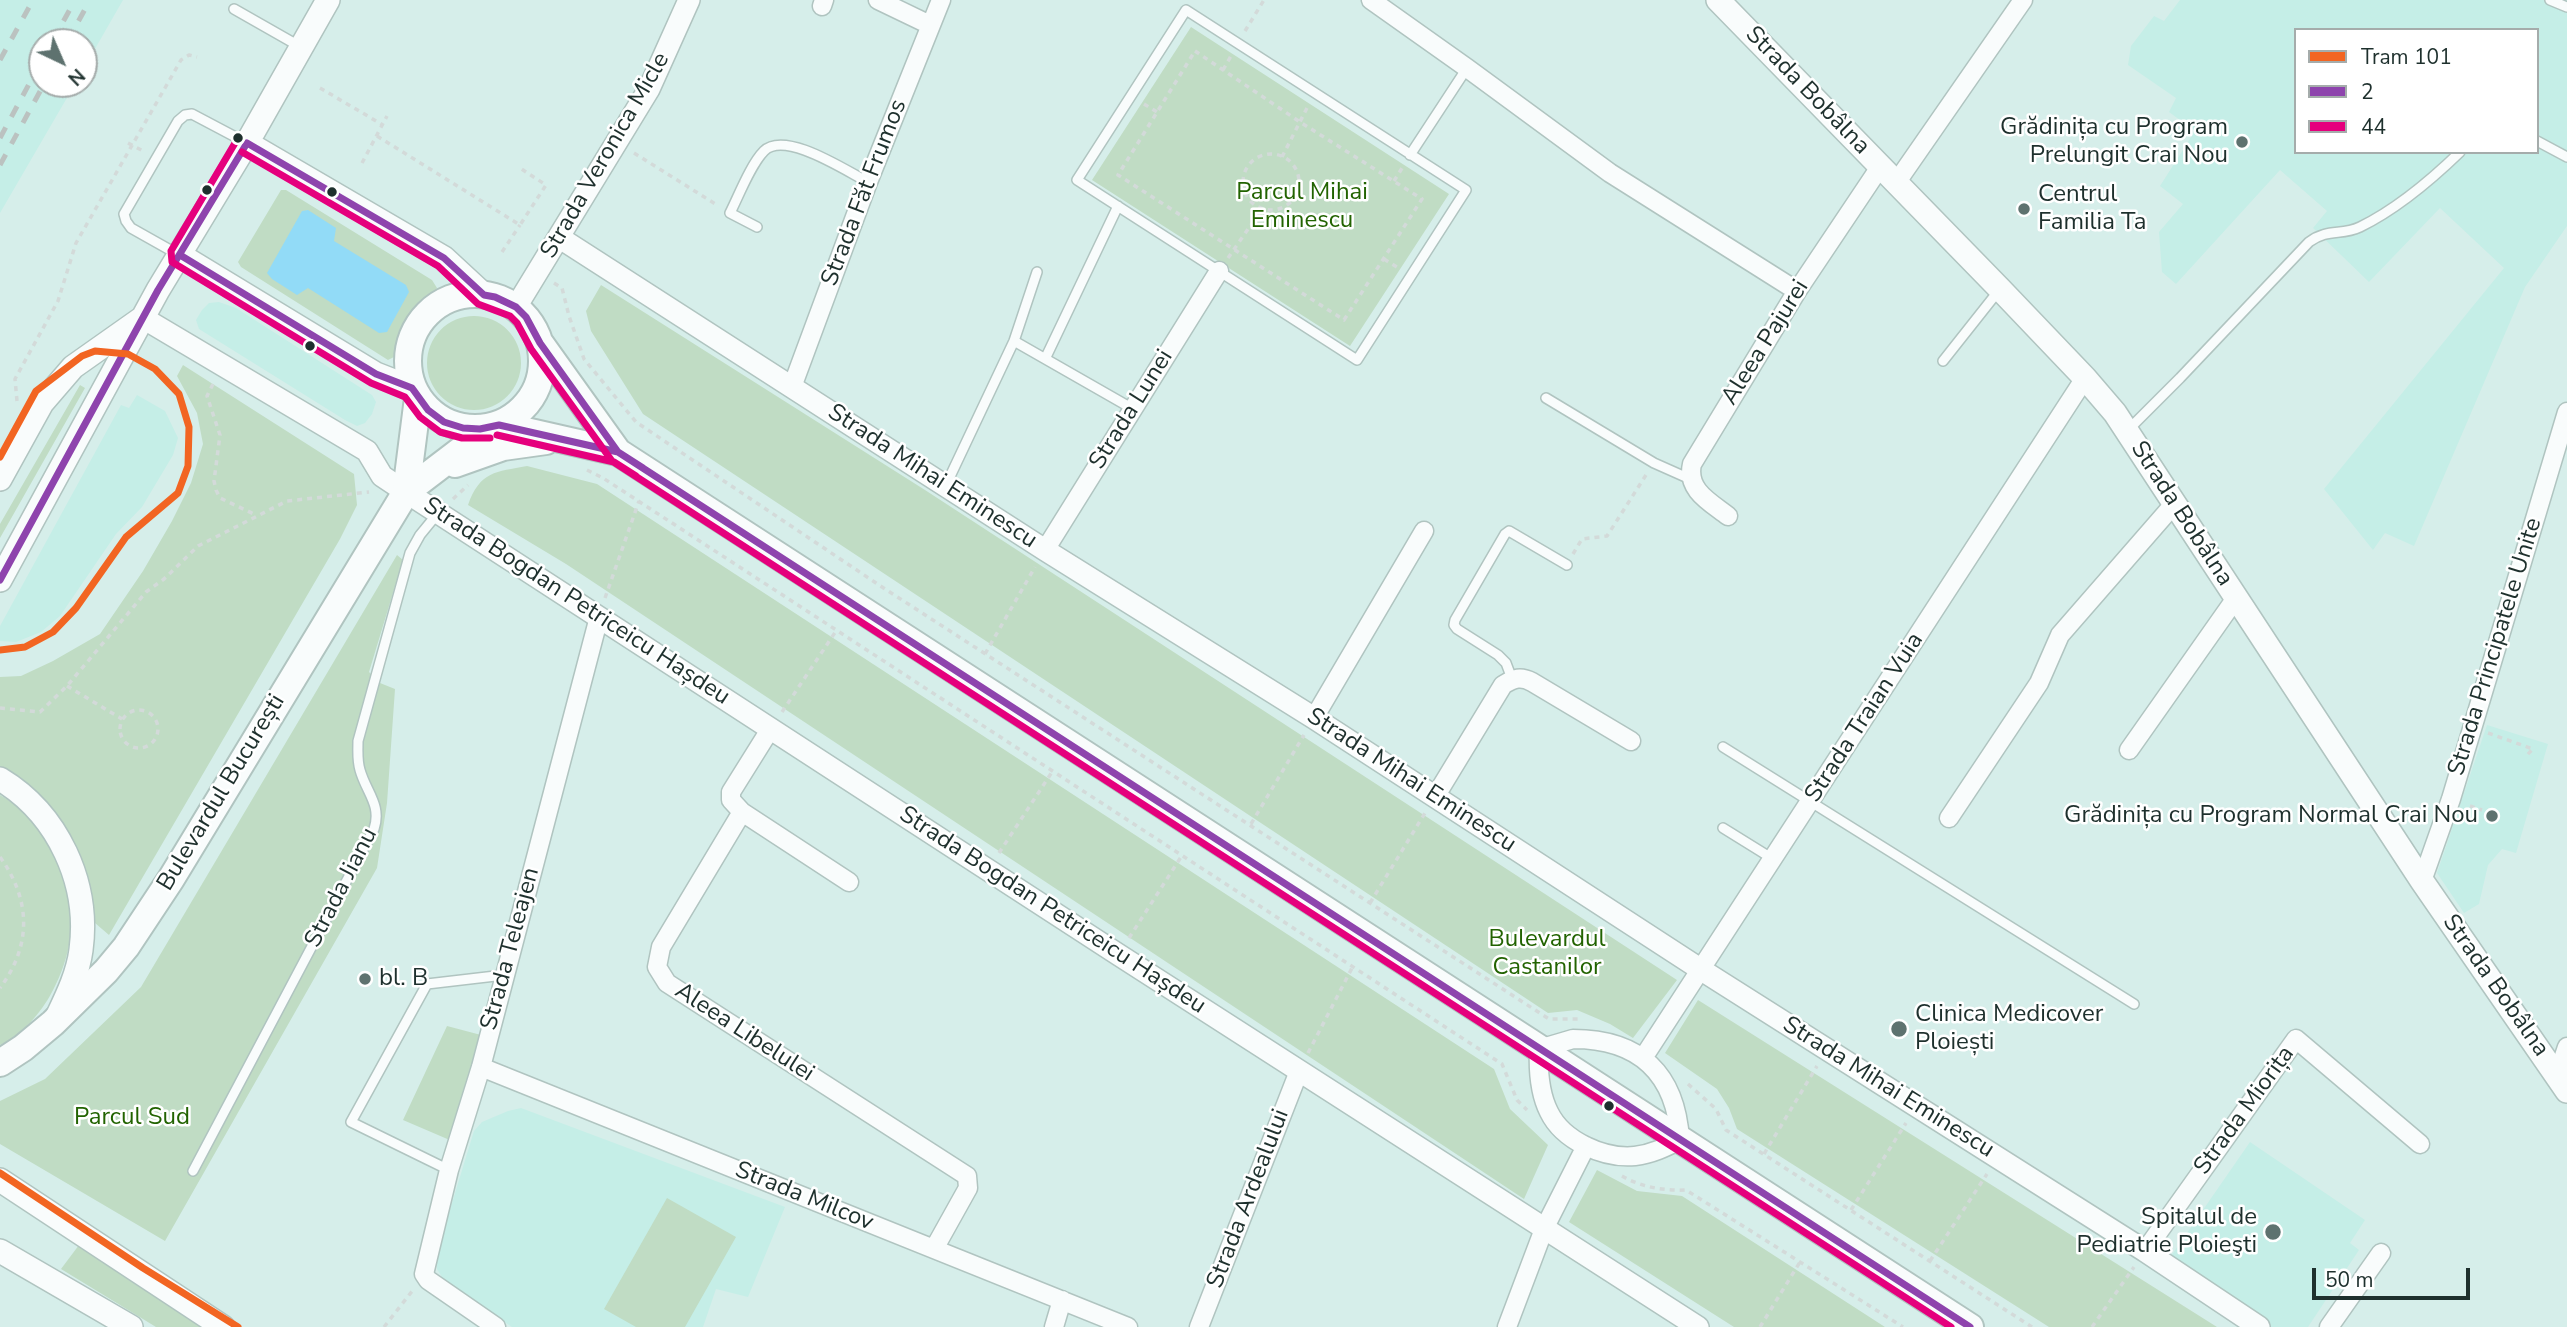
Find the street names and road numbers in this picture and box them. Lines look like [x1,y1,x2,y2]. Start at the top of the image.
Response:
street label: Strada Bobâlna [1739,21,1875,161]
street label: Strada Veronica Micle [535,48,677,264]
street label: Strada Făt Frumos [816,96,914,290]
street label: Aleea Pajurei [1716,275,1816,411]
street label: Strada Lunei [1084,345,1180,475]
street label: Strada Mihai Eminescu [822,398,1042,556]
street label: Strada Bobâlna [2123,436,2239,592]
street label: Strada Bogdan Petriceicu Hașdeu [417,492,735,712]
street label: Strada Principatele Unite [2443,515,2549,779]
street label: Strada Traian Vuia [1800,628,1930,808]
street label: Bulevardul București [152,690,292,896]
street label: Strada Mihai Eminescu [1301,702,1521,860]
street label: Strada Bogdan Petriceicu Hașdeu [893,801,1211,1021]
street label: Strada Jianu [300,823,384,953]
street label: Strada Teleajen [475,865,547,1033]
street label: Strada Bobâlna [2435,909,2555,1063]
street label: Aleea Libelulei [669,977,819,1089]
street label: Strada Mihai Eminescu [1777,1011,1999,1165]
street label: Strada Miorița [2189,1041,2301,1181]
street label: Strada Ardealului [1202,1105,1296,1293]
street label: Strada Milcov [731,1156,877,1238]

